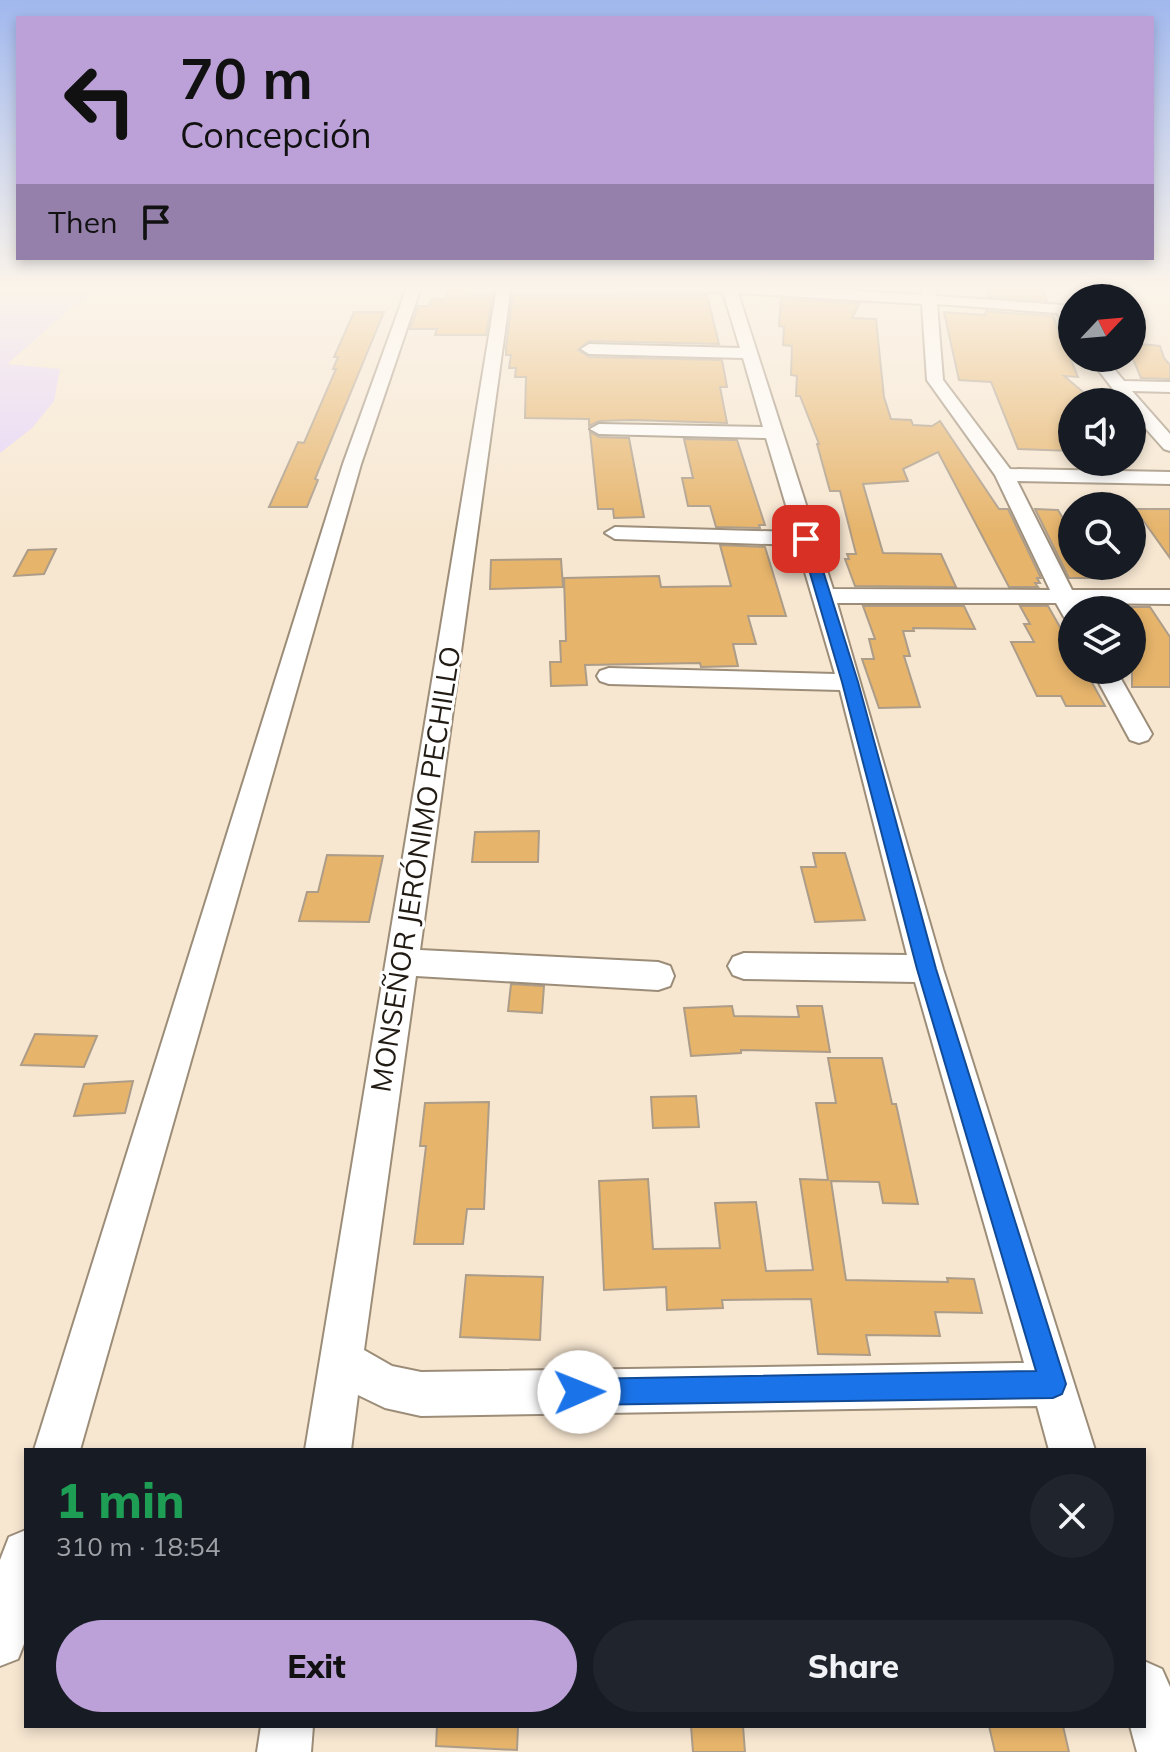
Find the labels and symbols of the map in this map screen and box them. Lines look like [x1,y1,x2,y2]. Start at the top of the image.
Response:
north arrow [1058,284,1146,372]
pin [772,505,840,573]
street label: MONSEÑOR JERÓNIMO PECHILLO [362,644,468,1094]
position arrow [537,1350,621,1434]

